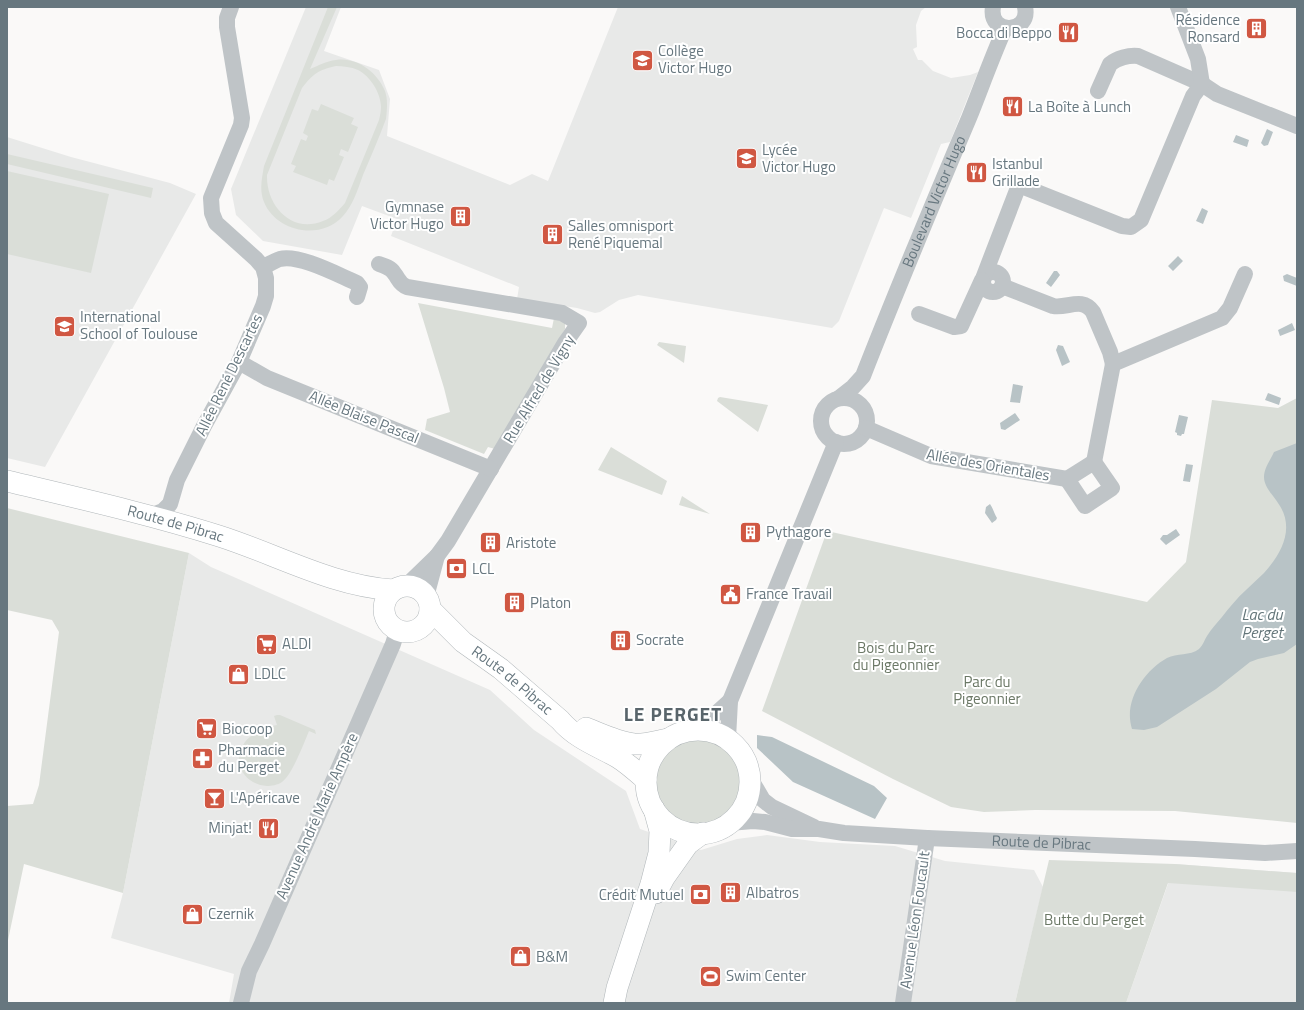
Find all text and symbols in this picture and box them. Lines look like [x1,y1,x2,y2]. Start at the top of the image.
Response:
place label: Résidence Ronsard [1175,8,1240,48]
building icon: Résidence Ronsard [1243,16,1269,42]
restaurant icon: Bocca di Beppo [1055,20,1081,46]
place label: Bocca di Beppo [956,21,1052,44]
place label: Collège Victor Hugo [658,39,732,79]
school or university icon: Collège Victor Hugo [629,47,655,73]
restaurant icon: La Boîte à Lunch [999,94,1025,120]
place label: La Boîte à Lunch [1028,95,1131,118]
street label: Boulevard Victor Hugo [896,132,971,271]
place label: Lycée Victor Hugo [762,138,836,178]
school or university icon: Lycée Victor Hugo [733,146,759,172]
place label: Istanbul Grillade [992,152,1043,192]
restaurant icon: Istanbul Grillade [964,160,990,186]
place label: Gymnase Victor Hugo [370,195,444,235]
building icon: Gymnase Victor Hugo [447,203,473,229]
place label: Salles omnisport René Piquemal [568,214,674,254]
building icon: Salles omnisport René Piquemal [540,222,566,248]
place label: International School of Toulouse [80,305,198,345]
street label: Allée René Descartes [189,310,268,440]
school or university icon: International School of Toulouse [52,313,78,339]
street label: Rue Alfred de Vigny [497,330,580,447]
street label: Allée Blaise Pascal [306,384,423,449]
street label: Allée des Orientales [925,442,1052,487]
street label: Route de Pibrac [125,499,227,548]
building icon: Pythagore [738,519,764,545]
place label: Pythagore [766,520,831,543]
building icon: Aristote [478,530,504,556]
place label: Aristote [506,531,556,554]
bank icon: LCL [443,556,469,582]
place label: LCL [472,557,494,580]
public building icon: France Travail [718,581,744,607]
place label: France Travail [746,582,832,605]
building icon: Platon [502,590,528,616]
place label: Platon [530,591,571,614]
water label: Lac du Perget [1241,602,1284,644]
building icon: Socrate [608,627,634,653]
place label: Socrate [636,628,684,651]
supermarket icon: ALDI [254,631,280,657]
place label: ALDI [282,632,312,655]
park label: Bois du Parc du Pigeonnier [853,636,939,676]
street label: Route de Pibrac [467,640,558,720]
shop icon: LDLC [226,661,252,687]
place label: LDLC [254,662,286,685]
park label: Parc du Pigeonnier [953,670,1021,710]
district label: LE PERGET [624,699,722,728]
supermarket icon: Biocoop [193,716,219,742]
place label: Biocoop [222,717,273,740]
street label: Avenue André Marie Ampère [269,729,364,903]
place label: Pharmacie du Perget [218,738,285,778]
pharmacy icon: Pharmacie du Perget [189,746,215,772]
bar icon: L'Apéricave [202,785,228,811]
place label: L'Apéricave [230,786,300,809]
restaurant icon: Minjat! [255,815,281,841]
place label: Minjat! [208,816,252,839]
street label: Route de Pibrac [991,829,1092,856]
street label: Avenue Léon Foucault [893,849,936,990]
building icon: Albatros [717,880,743,906]
place label: Albatros [746,881,799,904]
bank icon: Crédit Mutuel [687,882,713,908]
place label: Crédit Mutuel [599,883,684,906]
shop icon: Czernik [179,901,205,927]
place label: Czernik [208,902,254,925]
park label: Butte du Perget [1044,908,1145,931]
shop icon: B&M [508,944,534,970]
place label: B&M [536,945,568,968]
sports icon: Swim Center [697,963,723,989]
place label: Swim Center [726,964,806,987]

